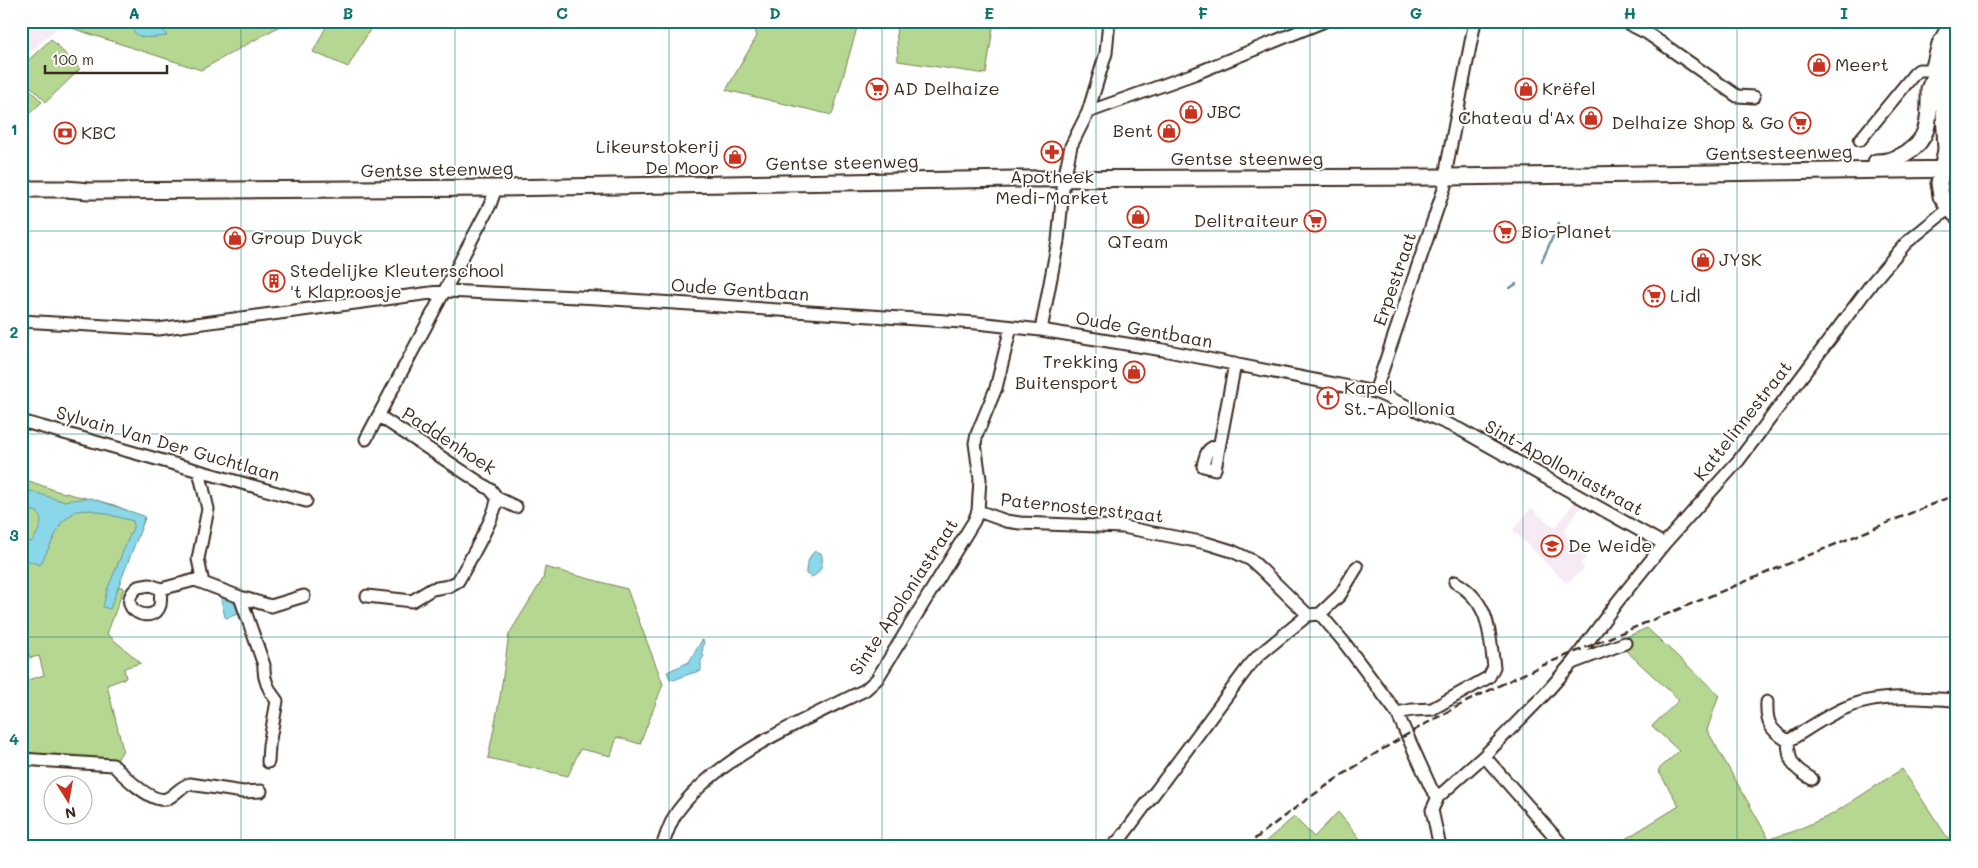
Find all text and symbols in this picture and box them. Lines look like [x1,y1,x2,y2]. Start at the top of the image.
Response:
text: A [128,2,140,23]
text: B [343,2,353,23]
text: C [556,2,568,23]
text: D [769,2,781,23]
text: E [984,2,994,23]
text: F [1198,2,1208,23]
text: G [1410,2,1422,23]
text: H [1624,2,1636,23]
text: I [1840,2,1848,23]
scale bar [45,42,168,74]
text: 100 m [52,49,94,69]
place label: Meert [1835,52,1889,76]
shop icon: Meert [1807,53,1831,77]
place label: AD Delhaize [893,76,1000,100]
place label: Krëfel [1542,76,1596,100]
supermarket icon: AD Delhaize [865,77,889,101]
shop icon: Krëfel [1514,77,1538,101]
place label: JBC [1207,99,1241,123]
shop icon: JBC [1179,100,1203,124]
place label: Chateau d'Ax [1458,105,1575,129]
shop icon: Chateau d'Ax [1579,106,1603,130]
place label: Delhaize Shop & Go [1612,110,1784,134]
supermarket icon: Delhaize Shop & Go [1788,111,1812,135]
text: 1 [10,118,18,139]
place label: Bent [1113,118,1153,142]
shop icon: Bent [1157,119,1181,143]
place label: KBC [81,120,116,144]
bank icon: KBC [53,121,77,145]
place label: Likeurstokerij De Moor [596,134,719,179]
street label: Gentsesteenweg [1705,139,1853,165]
pharmacy icon: Apotheek Medi-Market [1040,140,1064,164]
shop icon: Likeurstokerij De Moor [723,145,747,169]
street label: Gentse steenweg [1171,146,1323,170]
street label: Gentse steenweg [766,149,918,175]
street label: Gentse steenweg [361,156,513,182]
place label: Apotheek Medi-Market [995,164,1109,209]
shop icon: QTeam [1126,205,1150,229]
place label: Delitraiteur [1194,208,1299,232]
supermarket icon: Delitraiteur [1303,209,1327,233]
place label: Bio-Planet [1521,219,1612,243]
supermarket icon: Bio-Planet [1493,220,1517,244]
place label: Group Duyck [251,225,363,249]
shop icon: Group Duyck [223,226,247,250]
place label: QTeam [1108,229,1168,253]
street label: Erpestraat [1367,229,1421,329]
place label: JYSK [1719,247,1762,271]
shop icon: JYSK [1691,248,1715,272]
place label: Stedelijke Kleuterschool 't Klaproosje [290,258,504,303]
building icon: Stedelijke Kleuterschool 't Klaproosje [262,269,286,293]
street label: Oude Gentbaan [670,272,810,306]
place label: Lidl [1670,283,1701,307]
supermarket icon: Lidl [1642,284,1666,308]
street label: Oude Gentbaan [1074,305,1215,353]
text: 2 [10,321,19,342]
place label: Trekking Buitensport [1015,349,1118,394]
street label: Kattelinnestraat [1688,355,1797,485]
shop icon: Trekking Buitensport [1122,360,1146,384]
place label: Kapel St.-Apollonia [1344,375,1456,420]
church icon: Kapel St.-Apollonia [1316,386,1340,410]
street label: Sylvain Van Der Guchtlaan [54,400,283,486]
street label: Paddenhoek [398,401,501,480]
street label: Sint-Apolloniastraat [1481,414,1648,521]
street label: Paternosterstraat [999,487,1165,528]
street label: Sinte Apoloniastraat [843,513,963,680]
text: 3 [9,524,19,545]
place label: De Weide [1568,533,1652,557]
school or university icon: De Weide [1540,534,1564,558]
text: 4 [9,728,19,749]
north arrow [42,776,92,826]
text: N [64,803,78,824]

